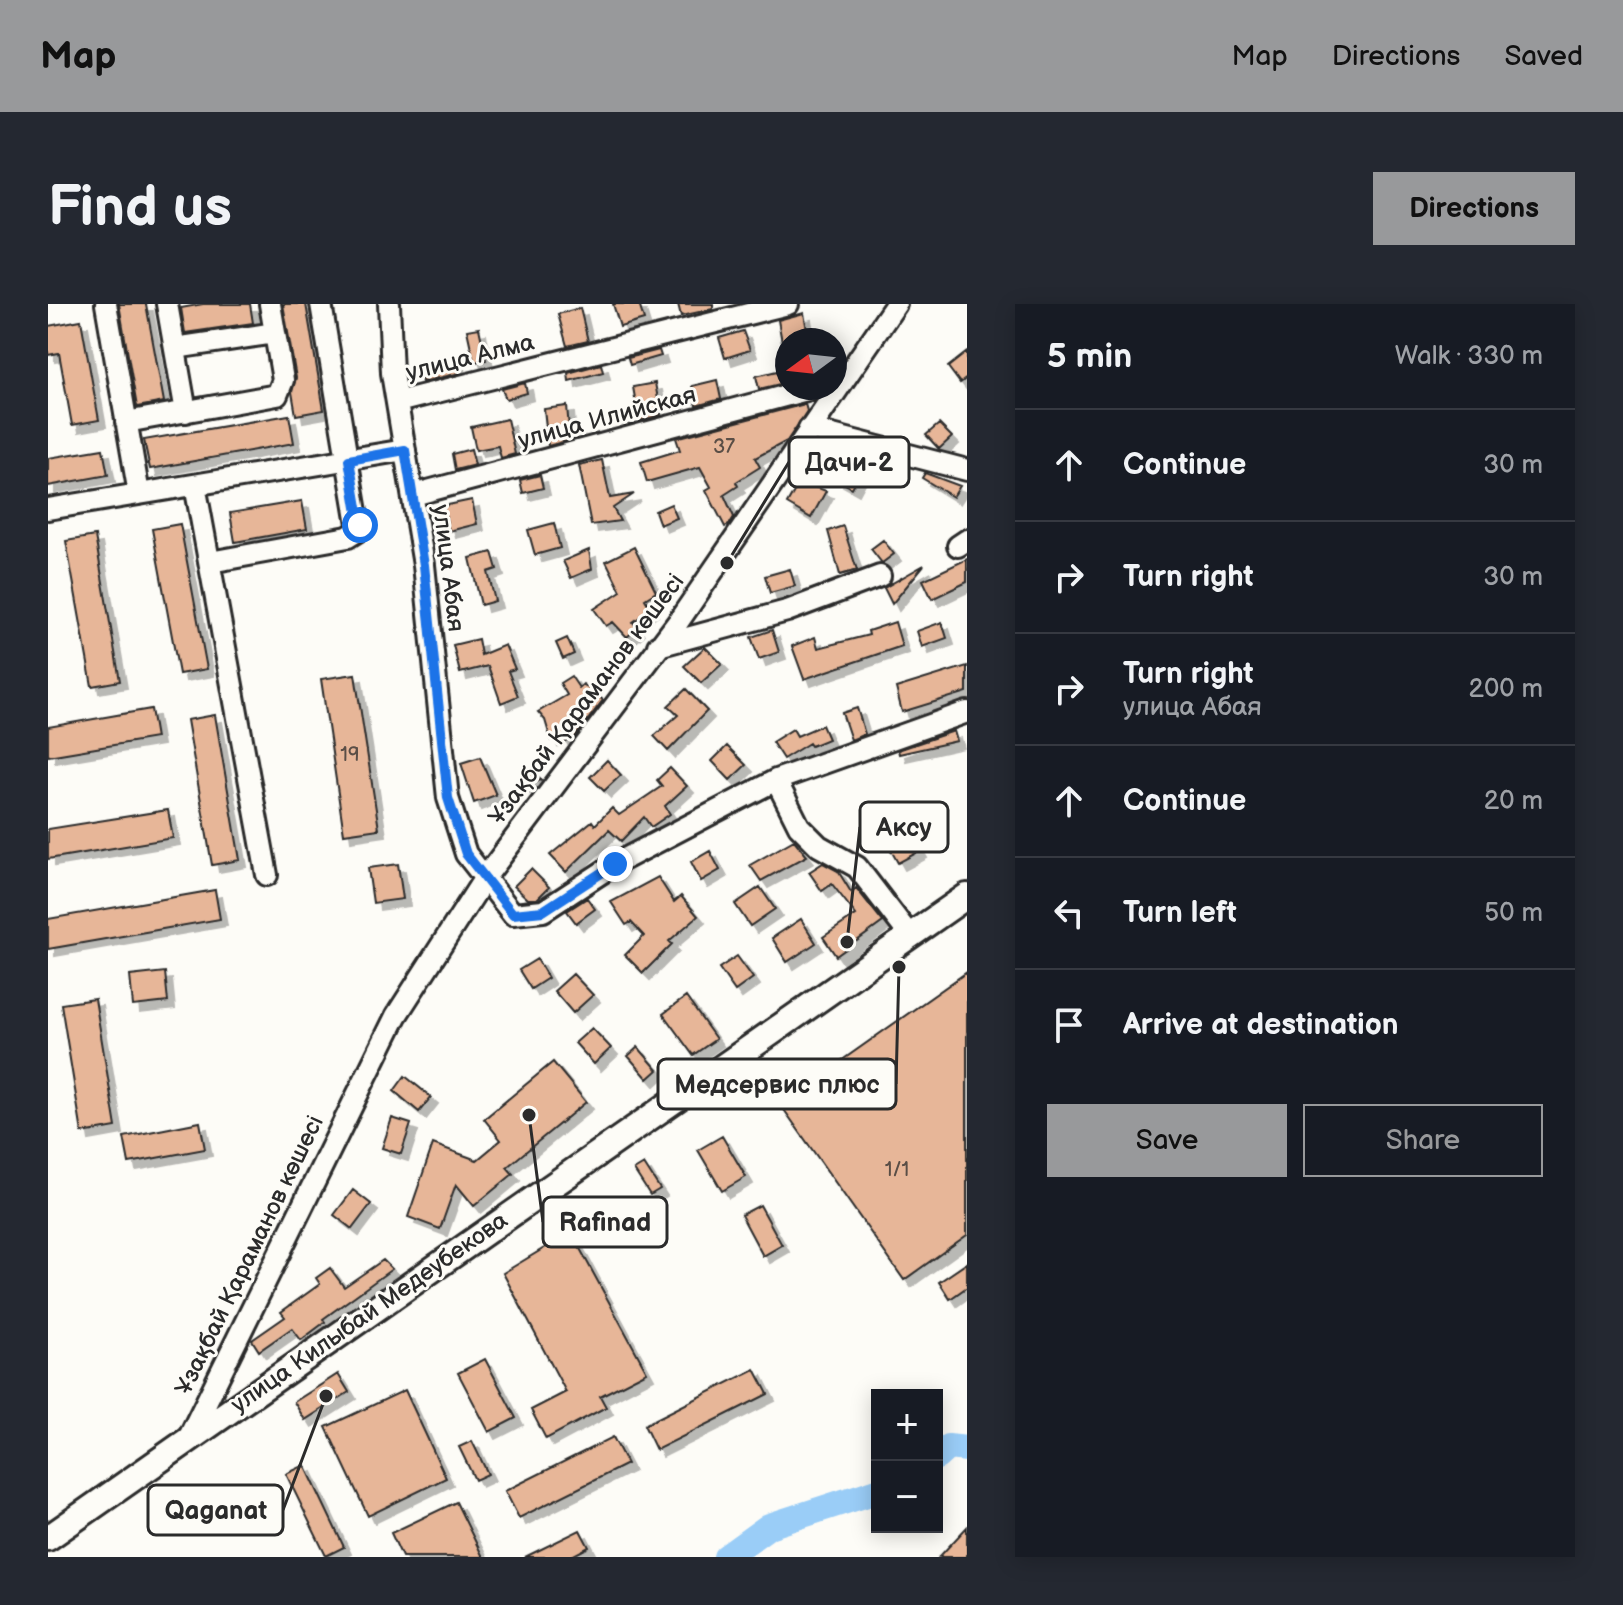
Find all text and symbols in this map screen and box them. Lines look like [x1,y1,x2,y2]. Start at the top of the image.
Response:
text: Map [40,34,116,79]
text: Map [1231,40,1288,73]
text: Directions [1332,40,1460,73]
text: Saved [1504,40,1583,73]
button: Directions [1373,172,1575,245]
text: Find us [48,175,232,242]
street label: улица Алма [403,328,537,387]
north arrow [775,328,847,400]
text: 5 min [1047,336,1132,377]
text: Walk · 330 m [1395,341,1543,372]
street label: улица Илийская [515,380,699,455]
house number: 37 [713,435,735,459]
callout: Дачи-2 [789,437,909,487]
icon: ahead [1047,443,1091,487]
text: Continue [1123,447,1246,483]
text: Дачи-2 [805,448,894,479]
text: 30 m [1483,450,1543,481]
street label: улица Абая [426,503,471,633]
route start [342,507,378,543]
icon: right [1047,555,1091,599]
text: Turn right [1123,559,1254,595]
text: 30 m [1483,562,1543,593]
street label: Ұзақбай Қараманов көшесі [482,568,690,831]
text: Turn right [1123,656,1254,692]
icon: right [1047,667,1091,711]
text: 200 m [1469,674,1543,705]
text: улица Абая [1123,692,1262,723]
house number: 19 [340,743,360,767]
icon: ahead [1047,779,1091,823]
text: Continue [1123,783,1246,819]
text: 20 m [1484,786,1543,817]
callout: Аксу [860,802,948,852]
text: Аксу [875,813,932,844]
route end [597,846,633,882]
icon: left [1047,891,1091,935]
text: Turn left [1123,895,1237,931]
text: 50 m [1484,898,1543,929]
icon: arrive [1047,1003,1091,1047]
text: Arrive at destination [1123,1007,1399,1043]
callout: Медсервис плюс [658,1059,896,1109]
text: Медсервис плюс [674,1070,880,1101]
button: Save [1047,1104,1287,1177]
button: Share [1303,1104,1543,1177]
street label: Ұзақбай Қараманов көшесі [169,1111,330,1400]
house number: 1/1 [885,1158,909,1182]
callout: Rafinad [543,1197,667,1247]
street label: улица Килыбай Медеубекова [225,1206,513,1419]
text: Rafinad [559,1208,651,1239]
map controls [871,1389,943,1533]
button: + [871,1389,943,1461]
button: − [871,1461,943,1533]
callout: Qaganat [148,1485,283,1535]
text: Qaganat [165,1496,267,1527]

